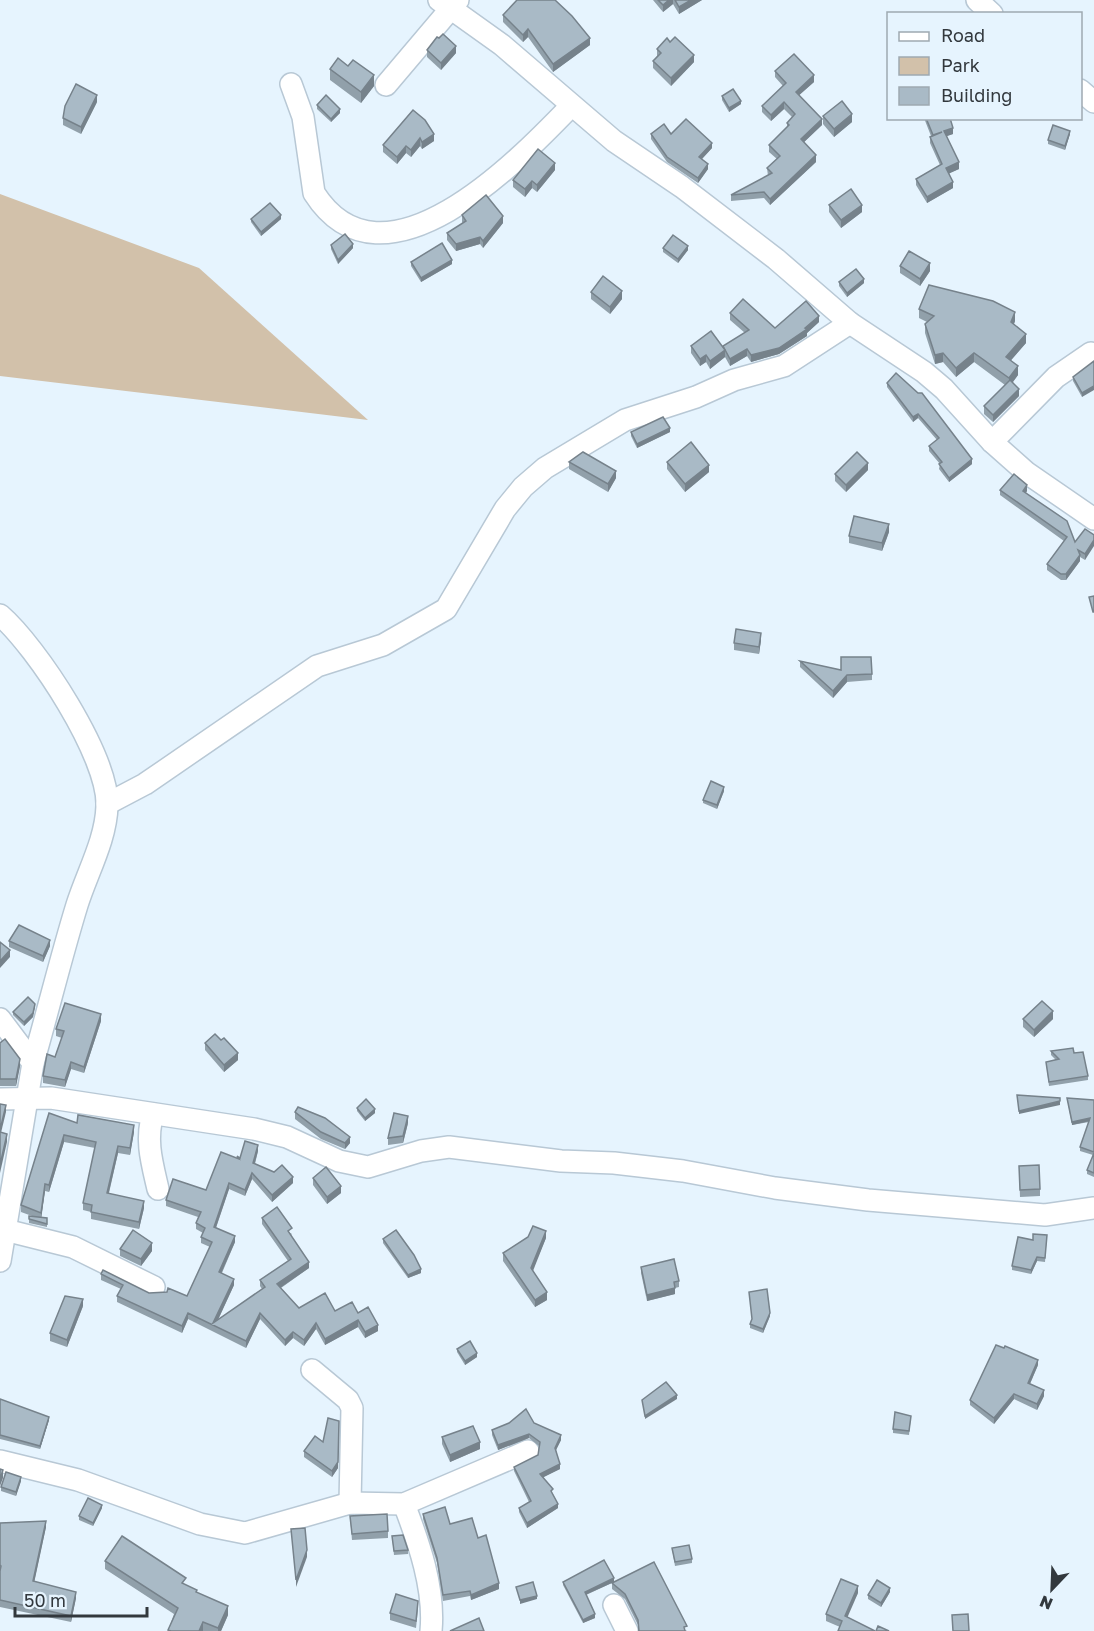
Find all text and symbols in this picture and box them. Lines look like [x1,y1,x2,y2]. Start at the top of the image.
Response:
legend [887,12,1082,120]
text: Road [941,24,985,46]
text: Park [941,54,980,76]
text: Building [941,84,1012,106]
north arrow [1022,1559,1082,1619]
scale bar [15,1580,147,1618]
text: 50 m [24,1589,66,1611]
text: N [1037,1591,1056,1614]

